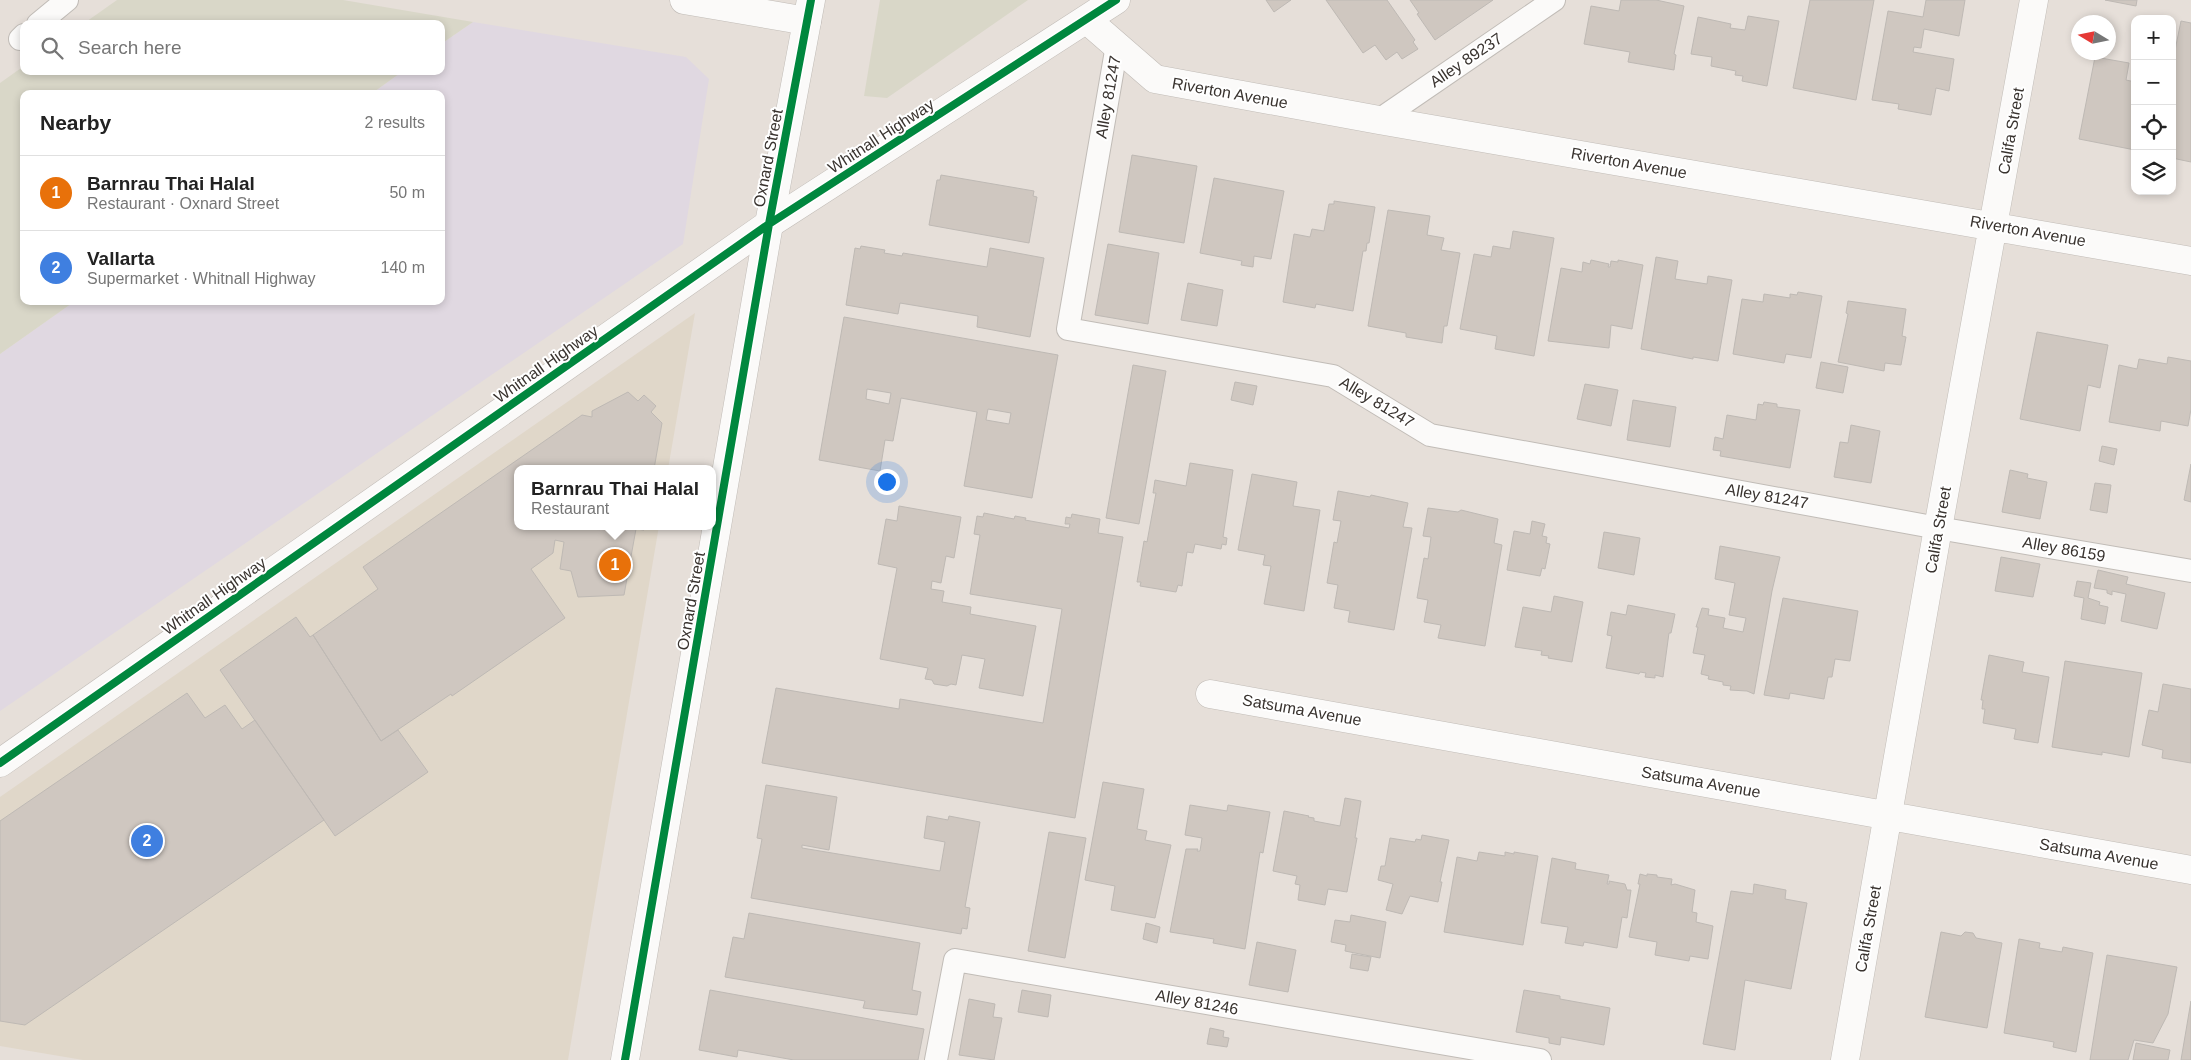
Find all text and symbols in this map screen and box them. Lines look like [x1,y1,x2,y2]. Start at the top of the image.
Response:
north arrow [2071,15,2116,60]
map controls [2131,15,2176,195]
button: + [2131,15,2176,60]
search box [20,20,445,75]
street label: Alley 89237 [1427,30,1505,90]
icon: search [38,34,66,62]
text: Search here [78,37,182,58]
street label: Alley 81247 [1092,54,1124,140]
button: − [2131,60,2176,105]
street label: Riverton Avenue [1171,74,1289,112]
street label: Califa Street [1995,86,2027,176]
street label: Whitnall Highway [825,95,937,177]
button: locate [2131,105,2176,150]
street label: Oxnard Street [750,107,786,209]
text: Nearby [40,111,111,134]
text: 2 results [365,114,425,131]
street label: Riverton Avenue [1570,144,1688,182]
button: layers [2131,150,2176,195]
text: Barnrau Thai Halal [87,173,255,194]
text: 1 [52,184,60,201]
text: 50 m [389,184,425,201]
text: Restaurant · Oxnard Street [87,195,279,212]
street label: Riverton Avenue [1969,212,2087,250]
text: Vallarta [87,248,155,269]
text: 2 [52,259,60,276]
text: 140 m [381,259,425,276]
text: Supermarket · Whitnall Highway [87,270,316,287]
street label: Whitnall Highway [491,322,601,406]
street label: Alley 81247 [1337,373,1417,431]
popup [514,465,716,530]
your location [874,469,900,495]
text: Barnrau Thai Halal [531,478,699,499]
street label: Alley 81247 [1724,480,1810,512]
street label: Califa Street [1922,485,1954,575]
text: Restaurant [531,500,609,517]
street label: Alley 86159 [2021,533,2107,565]
pin: 1 [599,546,631,584]
street label: Oxnard Street [674,550,708,652]
street label: Whitnall Highway [159,554,269,638]
street label: Satsuma Avenue [1241,691,1363,729]
street label: Satsuma Avenue [1640,763,1762,801]
pin: 2 [131,822,163,860]
street label: Satsuma Avenue [2038,835,2160,873]
street label: Califa Street [1852,884,1884,974]
street label: Alley 81246 [1154,986,1240,1018]

